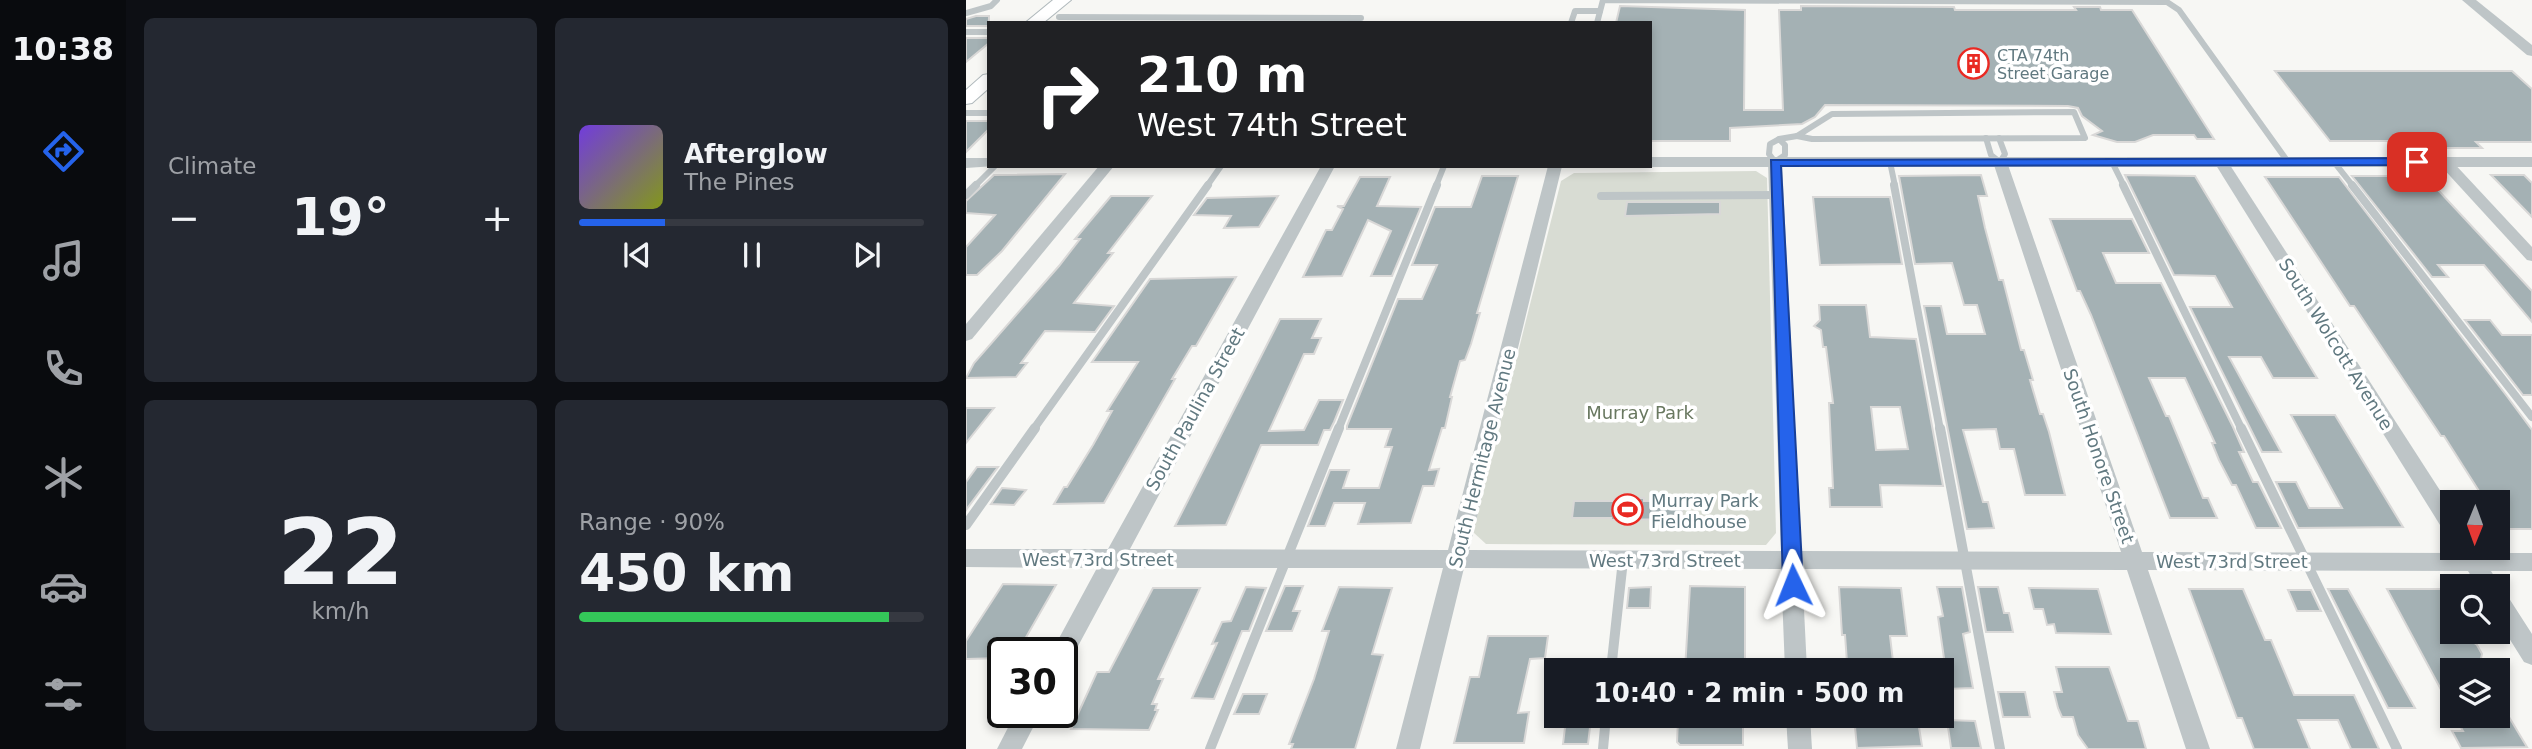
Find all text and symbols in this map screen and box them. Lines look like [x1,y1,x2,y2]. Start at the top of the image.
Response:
text: 10:38 [12,30,114,68]
place label: CTA 74th Street Garage [1997,46,2109,83]
text: 210 m [1137,47,1307,104]
building icon: CTA 74th Street Garage [1957,47,1991,81]
icon: right [1022,49,1113,140]
text: West 74th Street [1137,106,1407,144]
icon: directions [39,127,88,176]
pin [2387,132,2447,192]
text: Afterglow [684,139,828,169]
icon: arrive [2398,143,2436,181]
text: Climate [168,153,257,179]
text: The Pines [684,169,795,195]
text: 19° [291,187,390,247]
text: − [168,196,200,240]
text: + [481,196,513,240]
icon: music [39,236,88,285]
icon: previous [618,236,656,274]
icon: pause [733,236,771,274]
icon: next [848,236,886,274]
street label: South Wolcott Avenue [2275,254,2397,434]
street label: South Paulina Street [1141,324,1249,494]
icon: phone [39,344,88,393]
street label: South Hermitage Avenue [1445,346,1519,570]
street label: South Honore Street [2059,366,2139,546]
park label: Murray Park [1586,402,1694,423]
icon: climate [39,453,88,502]
place label: Murray Park Fieldhouse [1651,490,1759,532]
north arrow [2440,490,2510,560]
map controls [2440,490,2510,728]
sports icon: Murray Park Fieldhouse [1611,493,1645,527]
text: 22 [277,500,404,605]
text: Range · 90% [579,509,725,535]
text: 450 km [579,543,794,603]
position arrow [1756,548,1830,622]
street label: West 73rd Street [1022,549,1174,570]
street label: West 73rd Street [1589,550,1741,571]
street label: West 73rd Street [2156,551,2308,572]
icon: car [39,562,88,611]
button: search [2440,574,2510,644]
text: km/h [311,598,370,624]
speed limit sign: 30 [987,637,1078,728]
button: layers [2440,658,2510,728]
icon: filters [39,670,88,719]
text: 10:40 · 2 min · 500 m [1594,678,1904,708]

